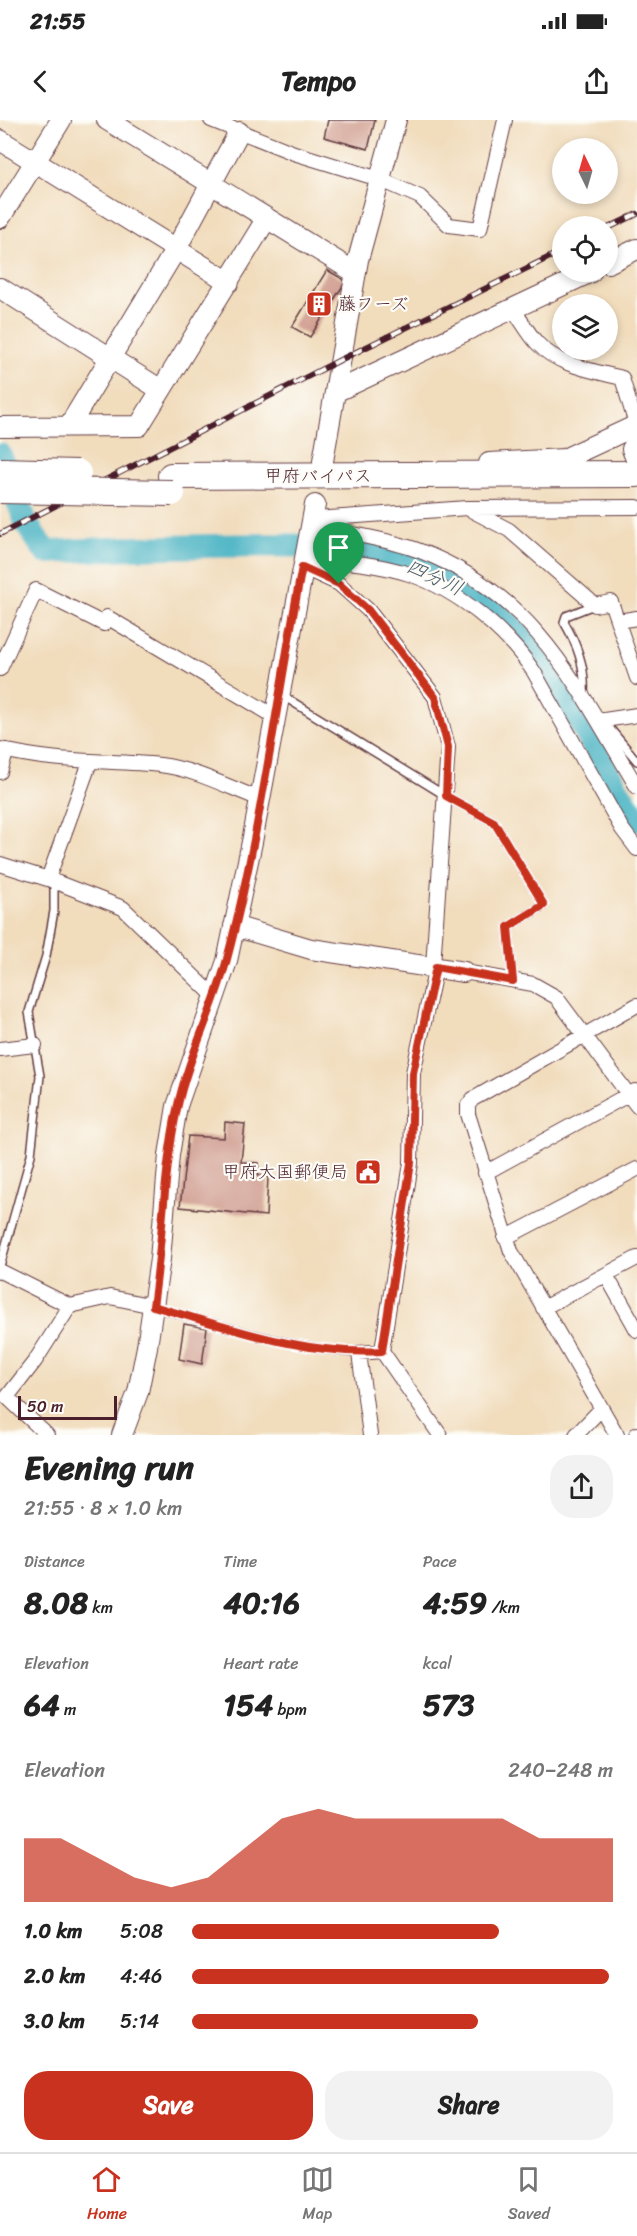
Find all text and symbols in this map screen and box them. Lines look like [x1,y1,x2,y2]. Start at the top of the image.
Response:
text: 21:55 [30,2,86,41]
text: Tempo [281,57,356,105]
icon: back [24,65,57,98]
icon: share [580,65,613,98]
north arrow [552,138,618,204]
map controls [552,138,618,360]
button: locate [552,216,618,282]
place label: 藤フーズ [338,288,408,320]
building icon: 藤フーズ [304,289,334,319]
button: layers [552,294,618,360]
street label: 甲府バイパス [264,460,372,492]
pin [313,522,364,584]
icon: arrive [322,531,355,564]
water label: 四分川 [400,549,469,606]
place label: 甲府大国郵便局 [222,1156,348,1188]
public building icon: 甲府大国郵便局 [353,1157,383,1187]
text: 50 m [27,1392,63,1421]
scale bar [18,1393,117,1420]
text: Evening run [24,1439,194,1497]
button: share [550,1455,613,1518]
text: 21:55 · 8 × 1.0 km [24,1491,182,1526]
text: Distance [24,1547,85,1576]
text: Time [223,1547,257,1576]
text: Pace [423,1547,457,1576]
text: 8.08 [24,1576,88,1630]
text: 40:16 [223,1576,300,1630]
text: 4:59 [423,1576,487,1630]
text: km [88,1593,113,1622]
text: /km [487,1593,520,1622]
text: Elevation [24,1649,89,1678]
text: Heart rate [223,1649,298,1678]
text: kcal [423,1649,452,1678]
text: 64 [24,1678,60,1732]
text: 154 [223,1678,273,1732]
text: 573 [423,1678,475,1732]
text: m [60,1695,76,1724]
text: bpm [273,1695,307,1724]
text: Elevation [24,1753,105,1788]
text: 240–248 m [508,1753,613,1788]
text: 1.0 km [24,1914,82,1949]
text: 5:08 [120,1914,163,1949]
text: 2.0 km [24,1959,85,1994]
text: 4:46 [120,1959,162,1994]
text: 3.0 km [24,2004,85,2039]
text: 5:14 [120,2004,159,2039]
button: Save [24,2071,313,2140]
button: Share [325,2071,613,2140]
tab: Home [87,2163,127,2228]
tab: Map [301,2163,334,2228]
tab: Saved [508,2163,550,2228]

